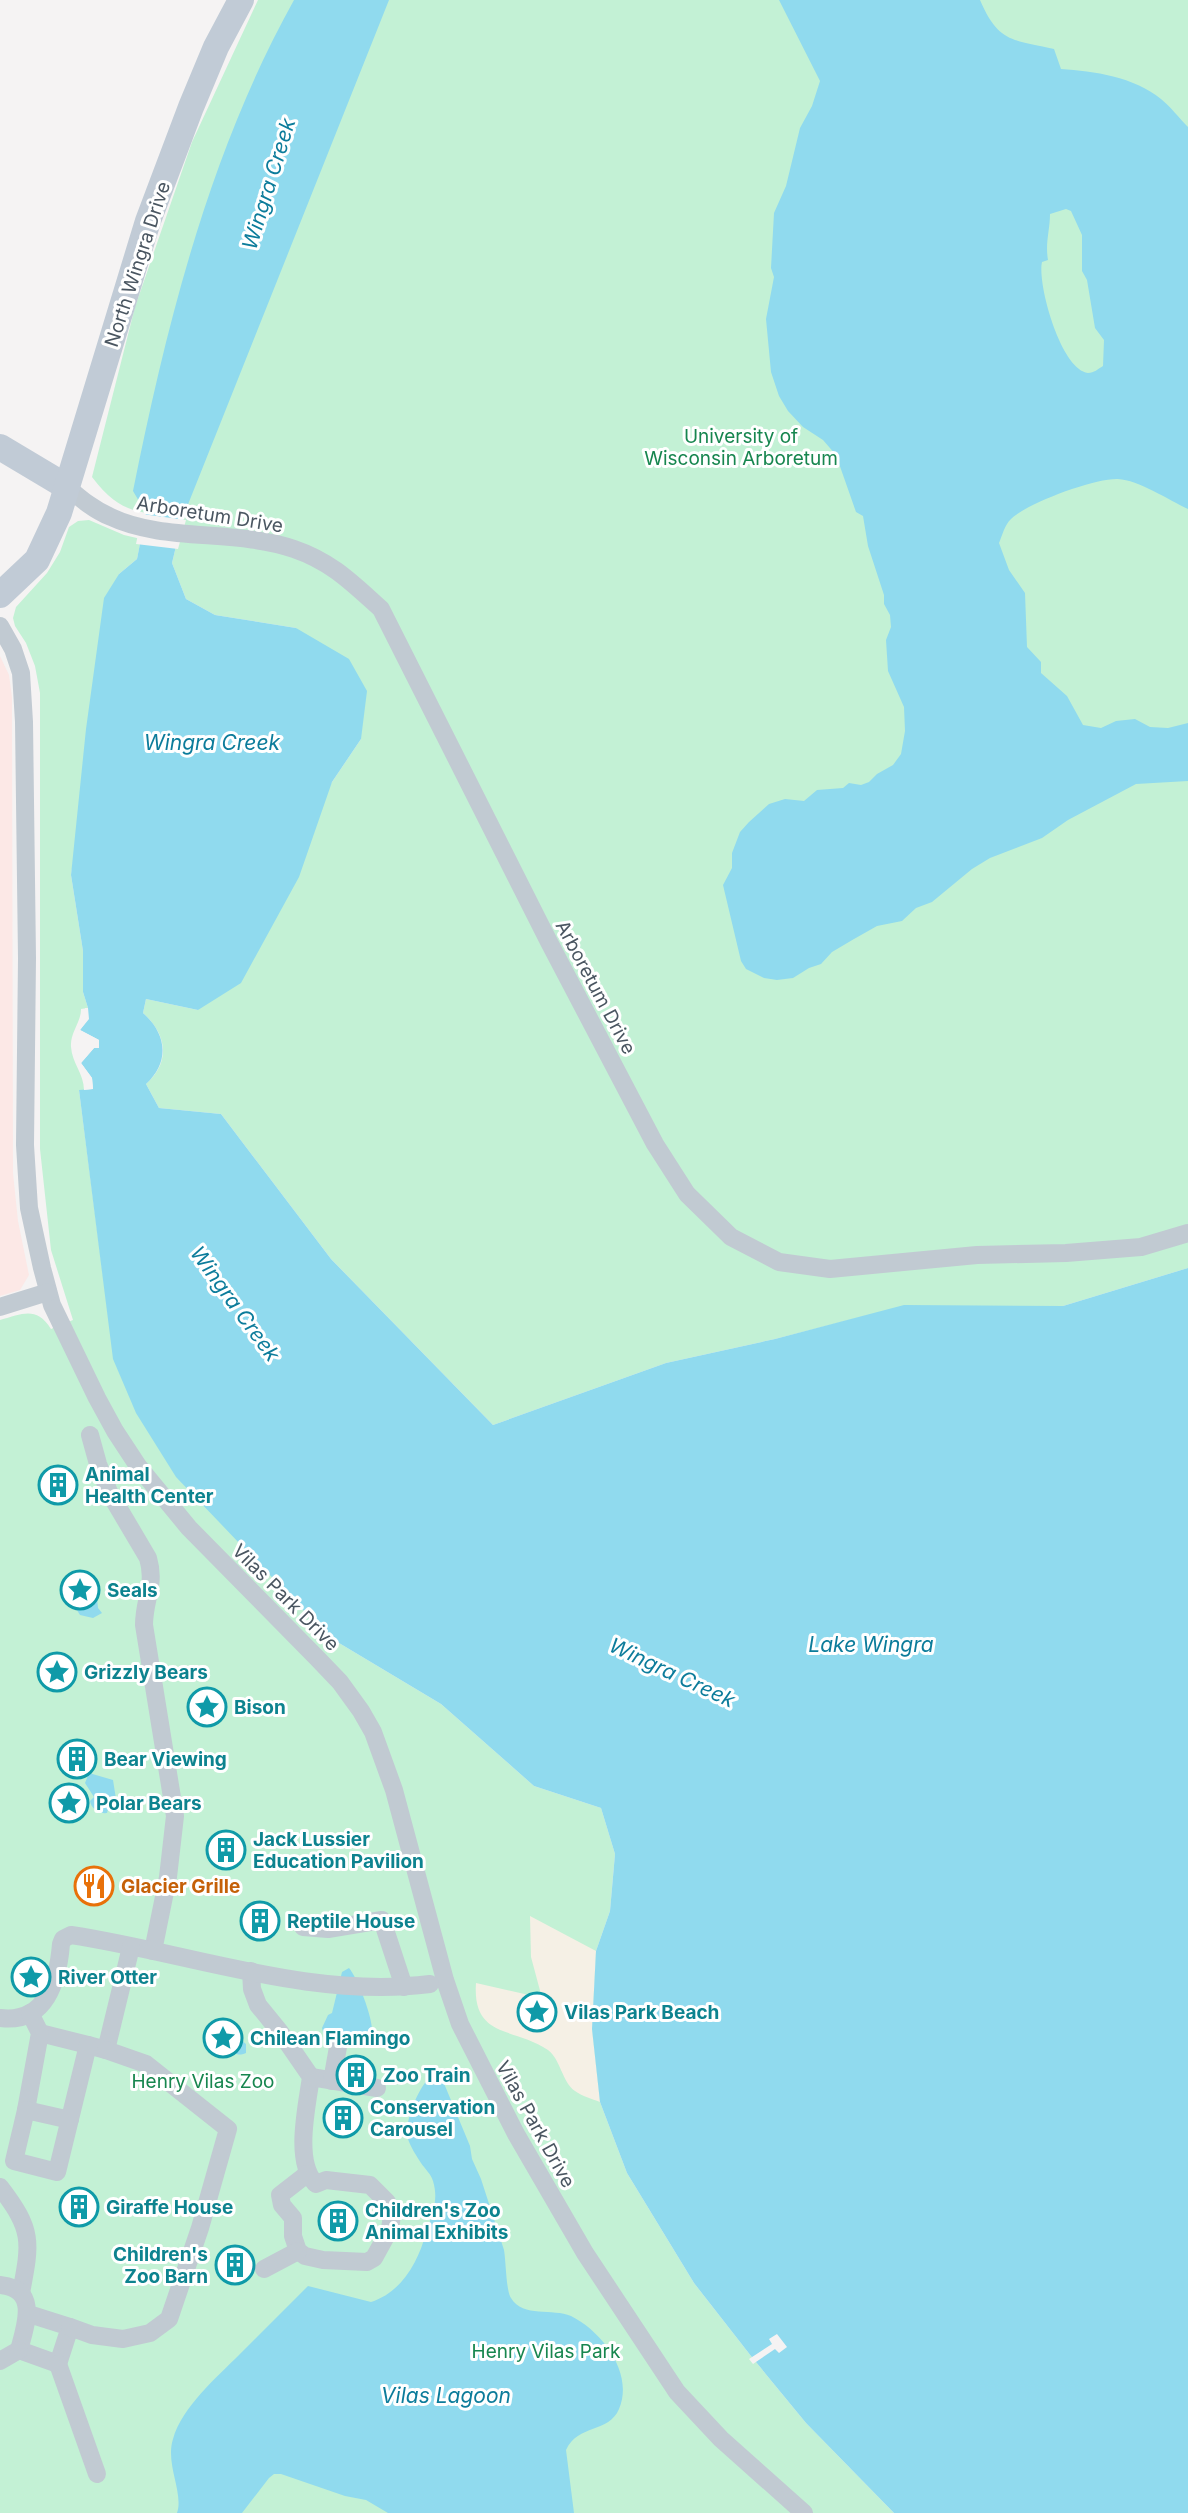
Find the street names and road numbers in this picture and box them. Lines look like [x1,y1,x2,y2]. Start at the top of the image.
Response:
street label: North Wingra Drive [100,179,175,350]
street label: Arboretum Drive [135,492,285,537]
street label: Arboretum Drive [551,916,640,1058]
street label: Vilas Park Drive [227,1539,344,1656]
street label: Vilas Park Drive [491,2057,580,2192]

